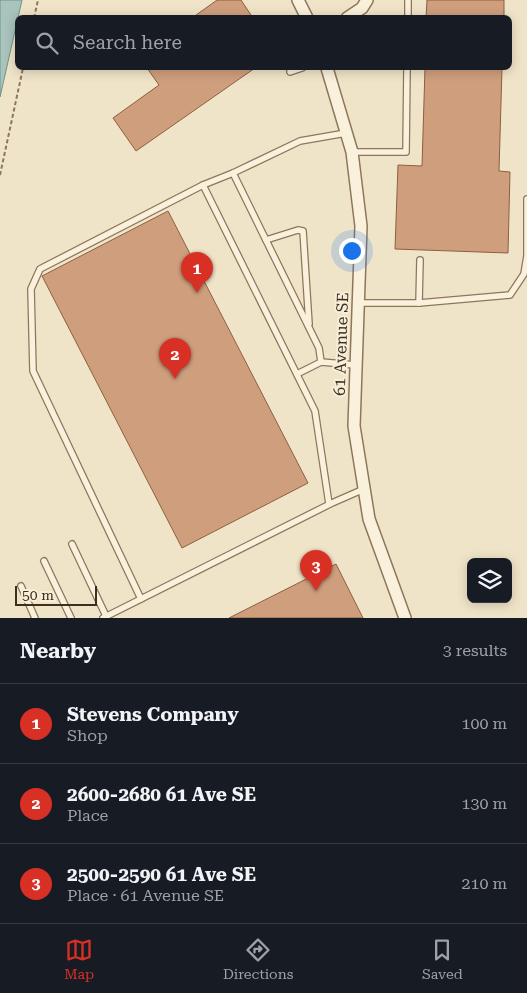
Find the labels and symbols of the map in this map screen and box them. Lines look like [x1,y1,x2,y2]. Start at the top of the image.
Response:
your location [339,238,365,264]
pin: 1 [181,252,213,293]
street label: 61 Avenue SE [330,292,352,396]
pin: 2 [159,338,191,379]
pin: 3 [300,550,332,591]
scale bar [15,583,98,606]

